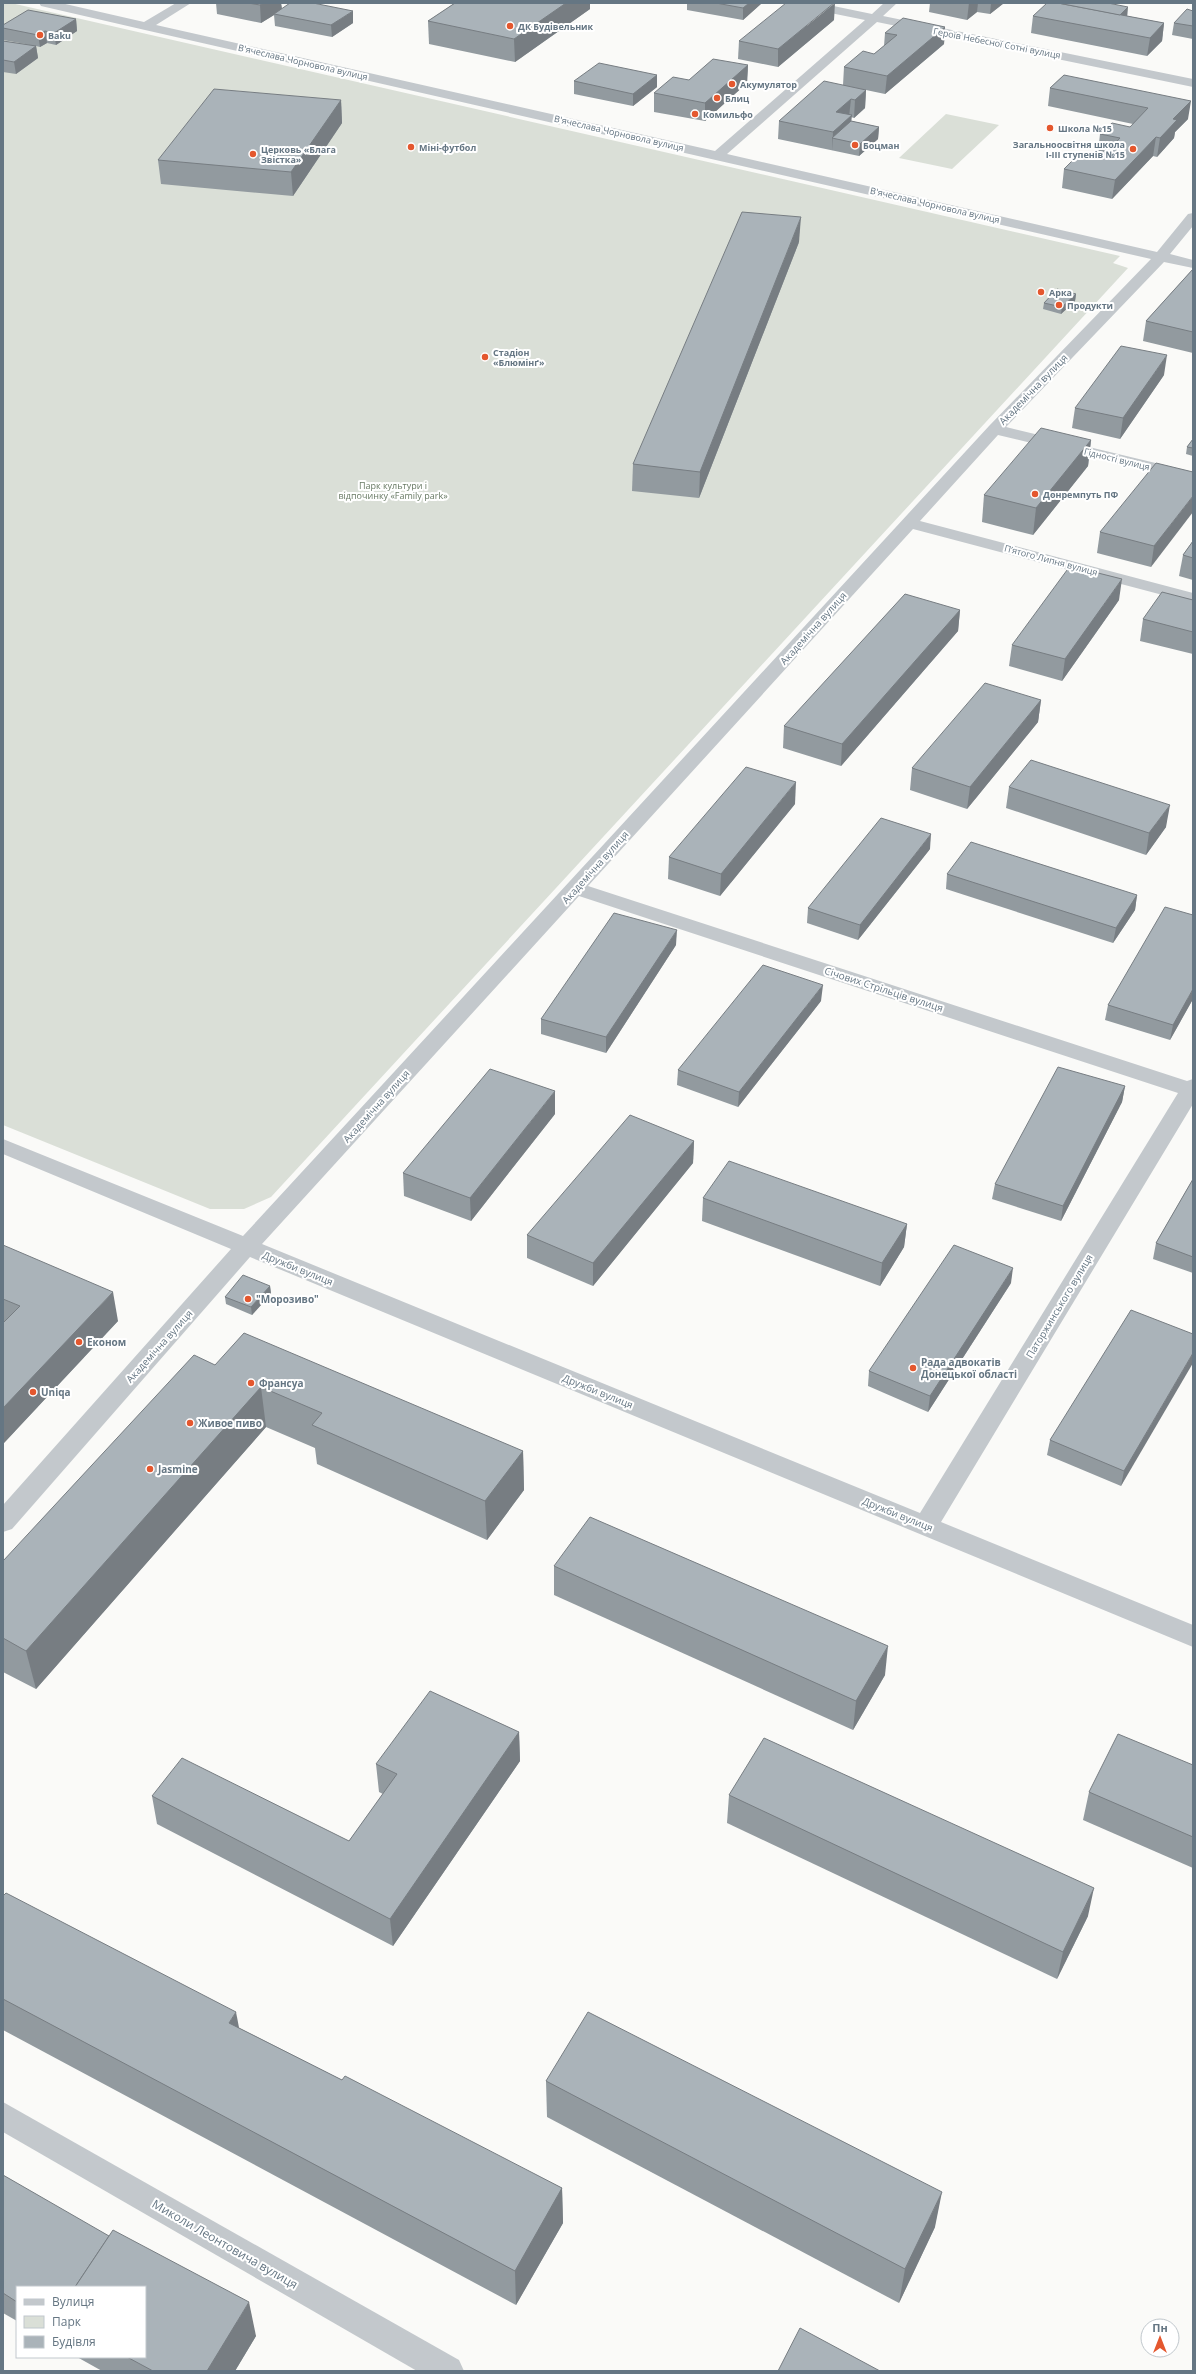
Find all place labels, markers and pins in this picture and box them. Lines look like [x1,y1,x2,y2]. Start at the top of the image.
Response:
place label: ДК Будівельник [518,20,594,33]
marker: ДК Будівельник [505,21,515,31]
place label: Baku [48,29,71,42]
marker: Baku [35,30,45,40]
place label: Акумулятор [740,78,797,91]
marker: Акумулятор [727,79,737,89]
place label: Блиц [725,92,750,105]
marker: Блиц [712,93,722,103]
place label: Комильфо [703,108,753,121]
marker: Комильфо [690,109,700,119]
place label: Школа №15 [1058,122,1112,135]
marker: Школа №15 [1045,123,1055,133]
place label: Загальноосвітня школа І-ІІІ ступенів №15 [1013,138,1125,161]
place label: Боцман [863,139,900,152]
marker: Боцман [850,140,860,150]
place label: Міні-футбол [419,141,476,154]
marker: Міні-футбол [406,142,416,152]
place label: Церковь «Блага Звістка» [261,143,336,166]
marker: Загальноосвітня школа І-ІІІ ступенів №15 [1128,144,1138,154]
marker: Церковь «Блага Звістка» [248,149,258,159]
place label: Арка [1049,286,1072,299]
marker: Арка [1036,287,1046,297]
place label: Продукти [1067,299,1113,312]
marker: Продукти [1054,300,1064,310]
place label: Стадіон «Блюмінґ» [493,346,545,369]
marker: Стадіон «Блюмінґ» [480,352,490,362]
place label: Донремпуть ПФ [1043,488,1119,501]
marker: Донремпуть ПФ [1030,489,1040,499]
place label: "Морозиво" [256,1292,319,1306]
marker: "Морозиво" [243,1294,253,1304]
place label: Економ [87,1335,126,1349]
marker: Економ [74,1337,84,1347]
place label: Рада адвокатів Донецької області [921,1355,1017,1381]
marker: Рада адвокатів Донецької області [908,1363,918,1373]
place label: Франсуа [259,1376,303,1390]
marker: Франсуа [246,1378,256,1388]
place label: Uniqa [41,1385,71,1399]
marker: Uniqa [28,1387,38,1397]
place label: Живое пиво [198,1416,262,1430]
marker: Живое пиво [185,1418,195,1428]
place label: Jasmine [157,1462,198,1476]
marker: Jasmine [145,1464,155,1474]

